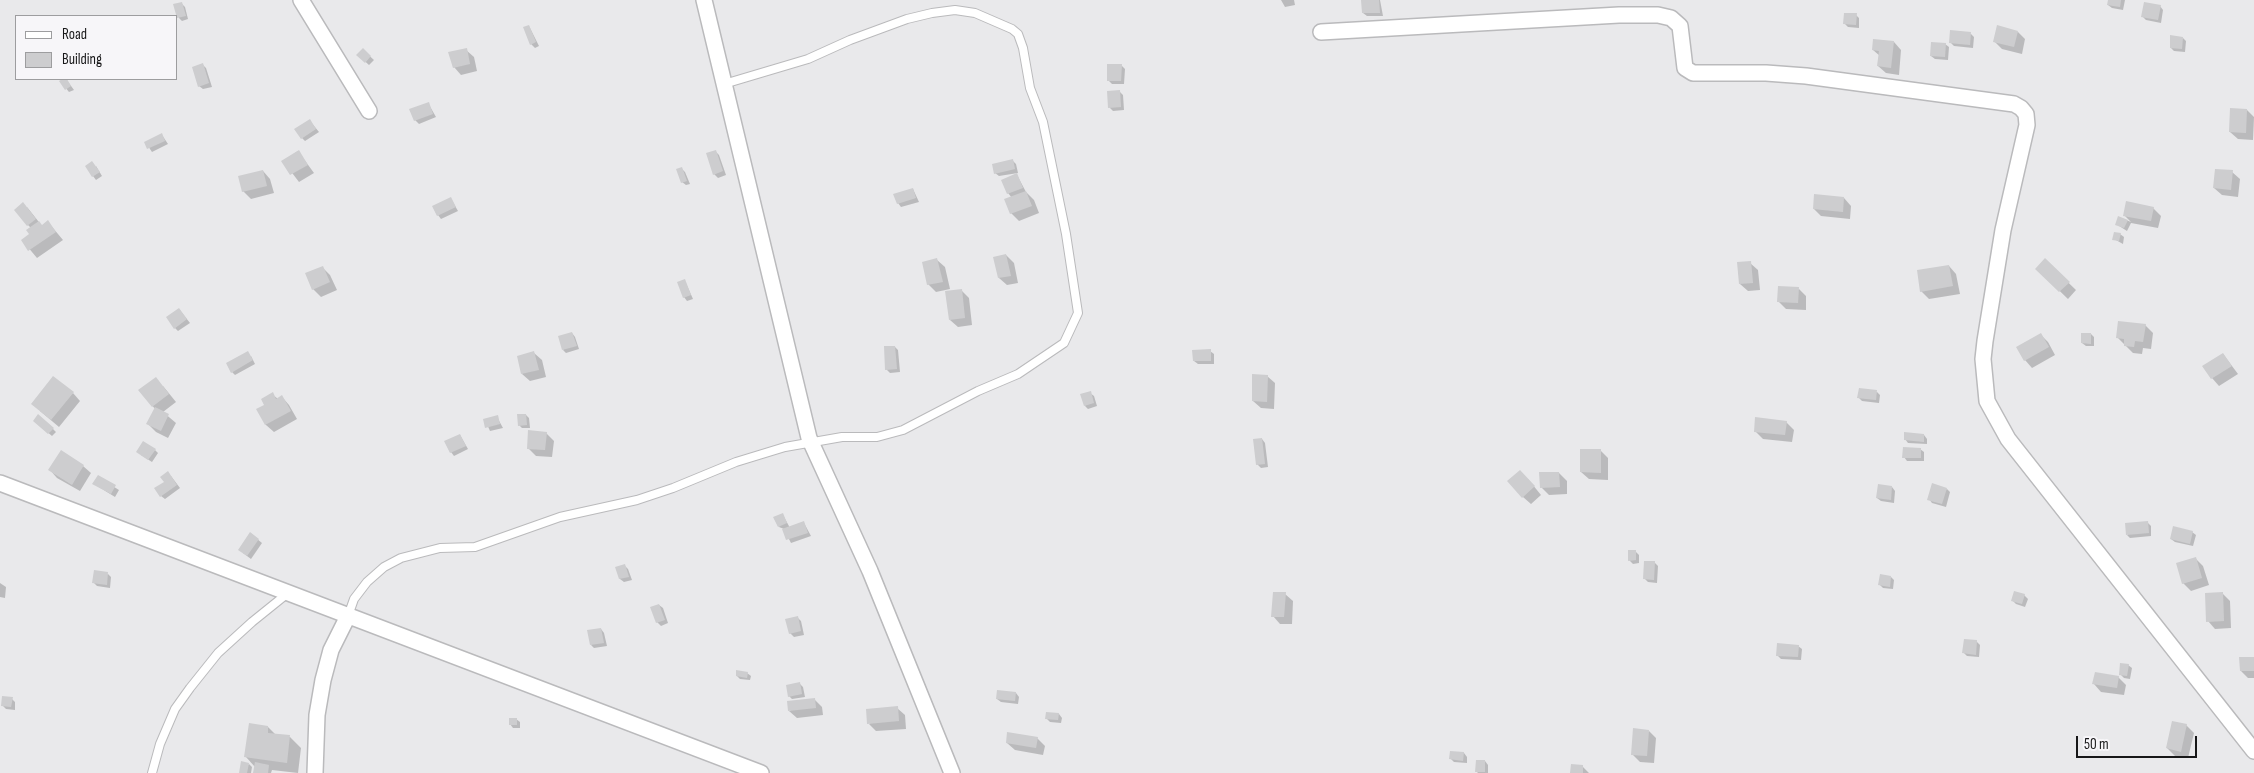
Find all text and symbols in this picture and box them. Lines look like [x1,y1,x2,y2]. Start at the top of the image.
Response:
legend [15,15,178,80]
text: Road [62,25,87,44]
text: Building [62,50,102,69]
scale bar [2079,726,2200,758]
text: 50 m [2084,735,2109,754]

